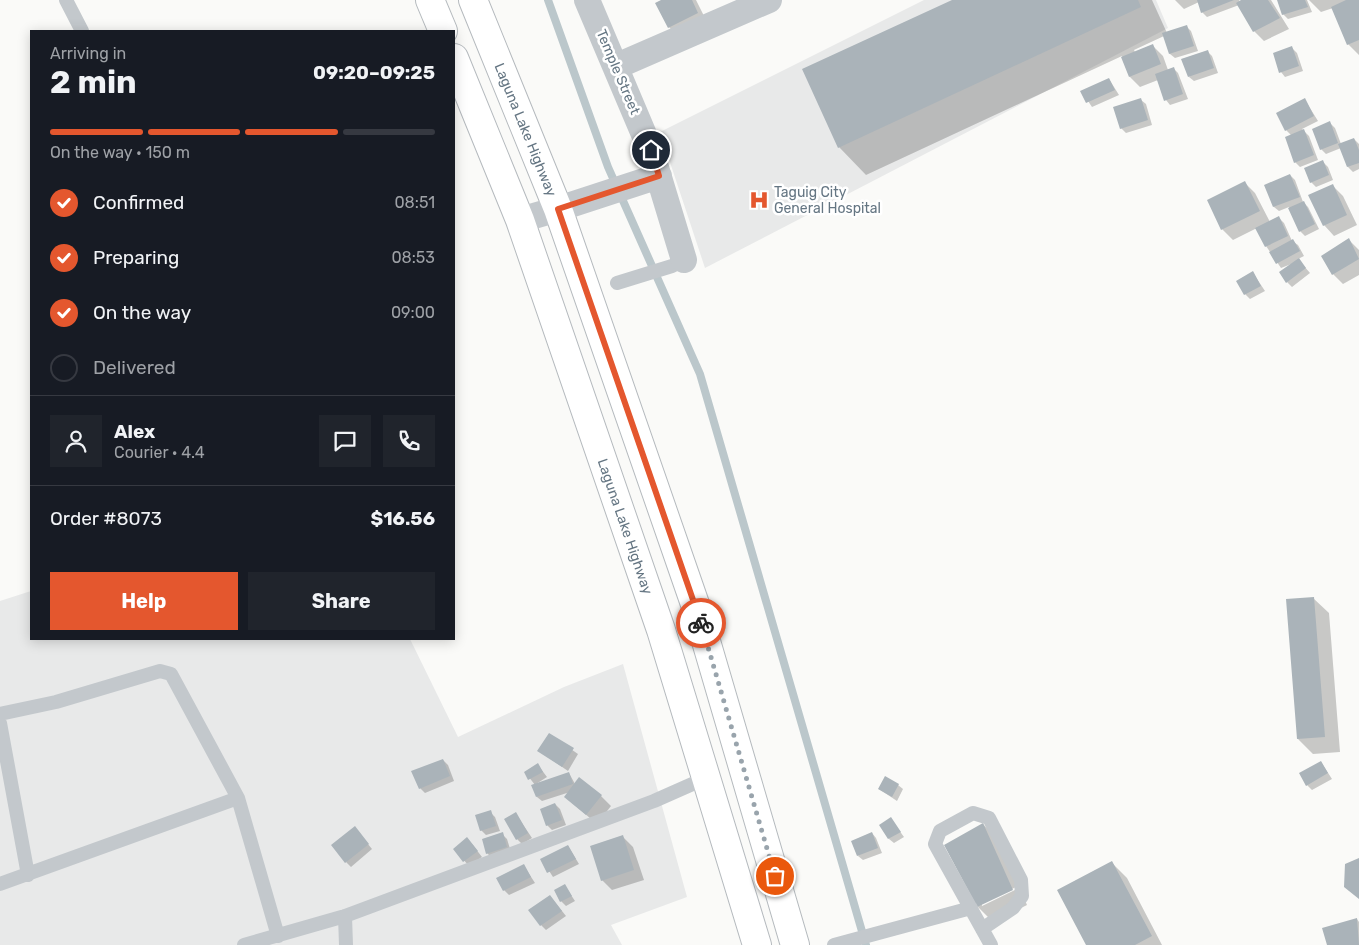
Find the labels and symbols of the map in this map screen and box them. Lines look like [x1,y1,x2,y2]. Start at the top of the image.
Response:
street label: Temple Street [592,27,644,117]
street label: Laguna Lake Highway [491,61,561,199]
pin [630,129,672,171]
place label: Taguig City General Hospital [774,184,881,217]
hospital icon: Taguig City General Hospital [748,189,770,211]
street label: Laguna Lake Highway [594,456,657,597]
courier [676,598,726,648]
pin [754,855,796,897]

